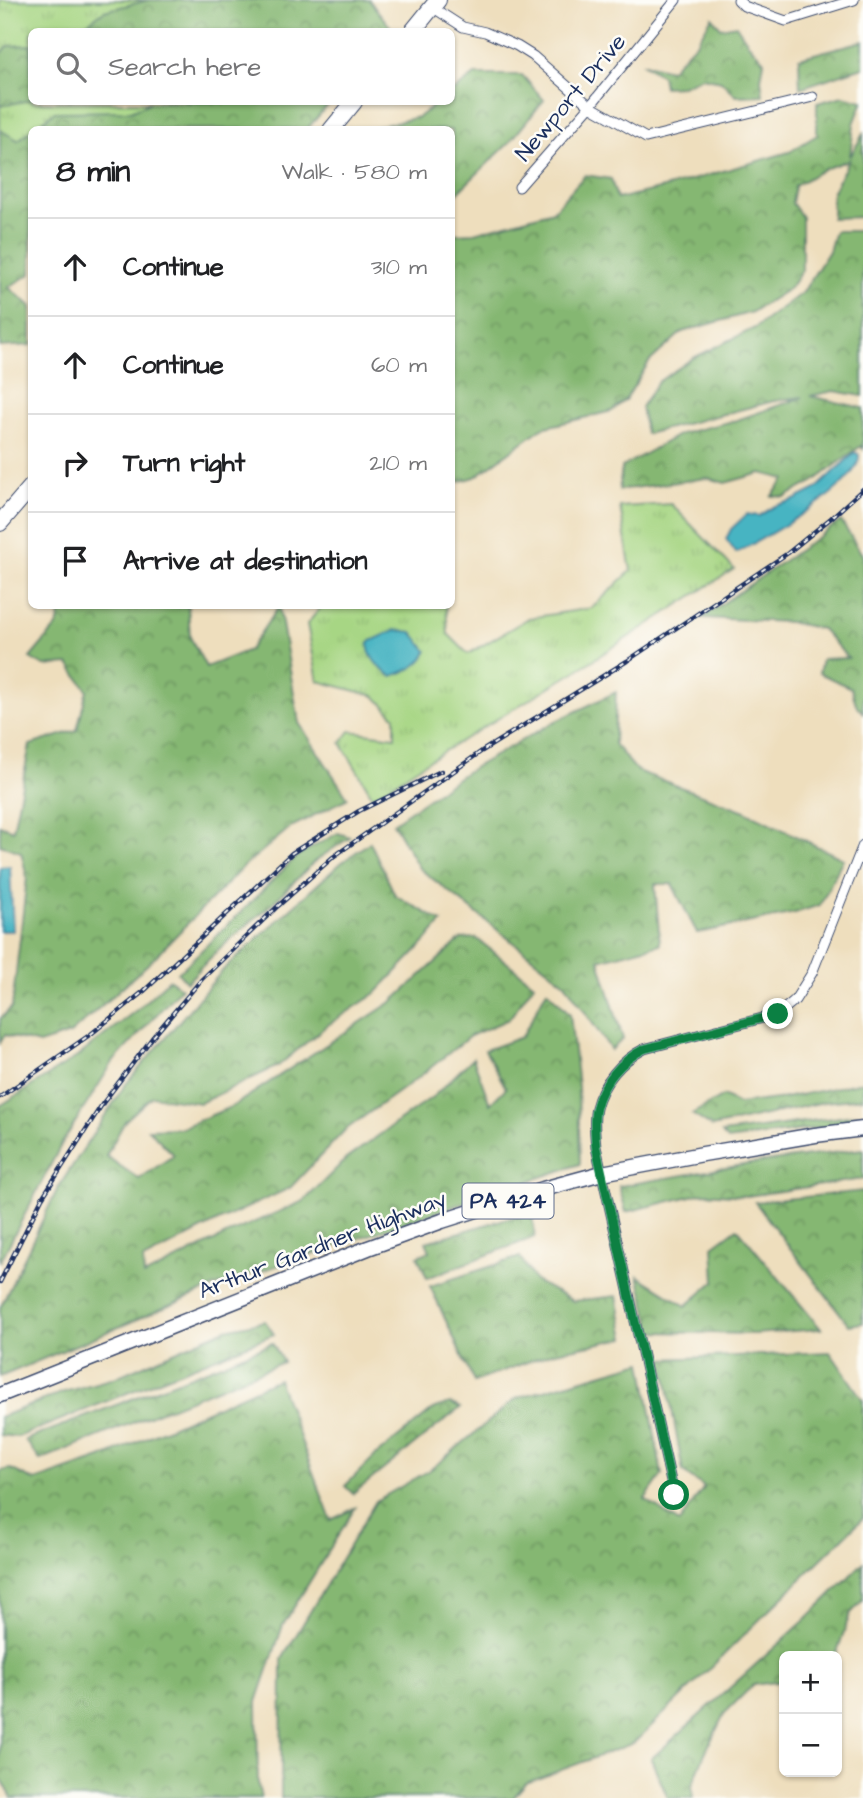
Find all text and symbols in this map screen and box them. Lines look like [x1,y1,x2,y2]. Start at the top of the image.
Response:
street label: Newport Drive [508,27,634,168]
search box [28,28,455,105]
icon: search [52,48,90,86]
text: Search here [108,49,261,85]
text: 8 min [56,151,130,193]
text: Walk · 580 m [281,156,427,188]
icon: ahead [56,248,94,286]
text: Continue [123,249,224,285]
text: 310 m [371,251,427,283]
icon: ahead [56,346,94,384]
text: Continue [123,347,224,383]
text: 60 m [371,349,427,381]
icon: right [56,444,94,482]
text: Turn right [123,445,245,481]
text: 210 m [369,447,427,479]
icon: arrive [56,542,94,580]
text: Arrive at destination [123,543,368,579]
route end [762,998,793,1029]
street label: Arthur Gardner Highway [194,1183,452,1308]
road number: PA 424 [462,1184,554,1218]
route start [658,1479,689,1510]
map controls [779,1651,842,1777]
button: + [779,1651,842,1714]
button: − [779,1714,842,1777]

